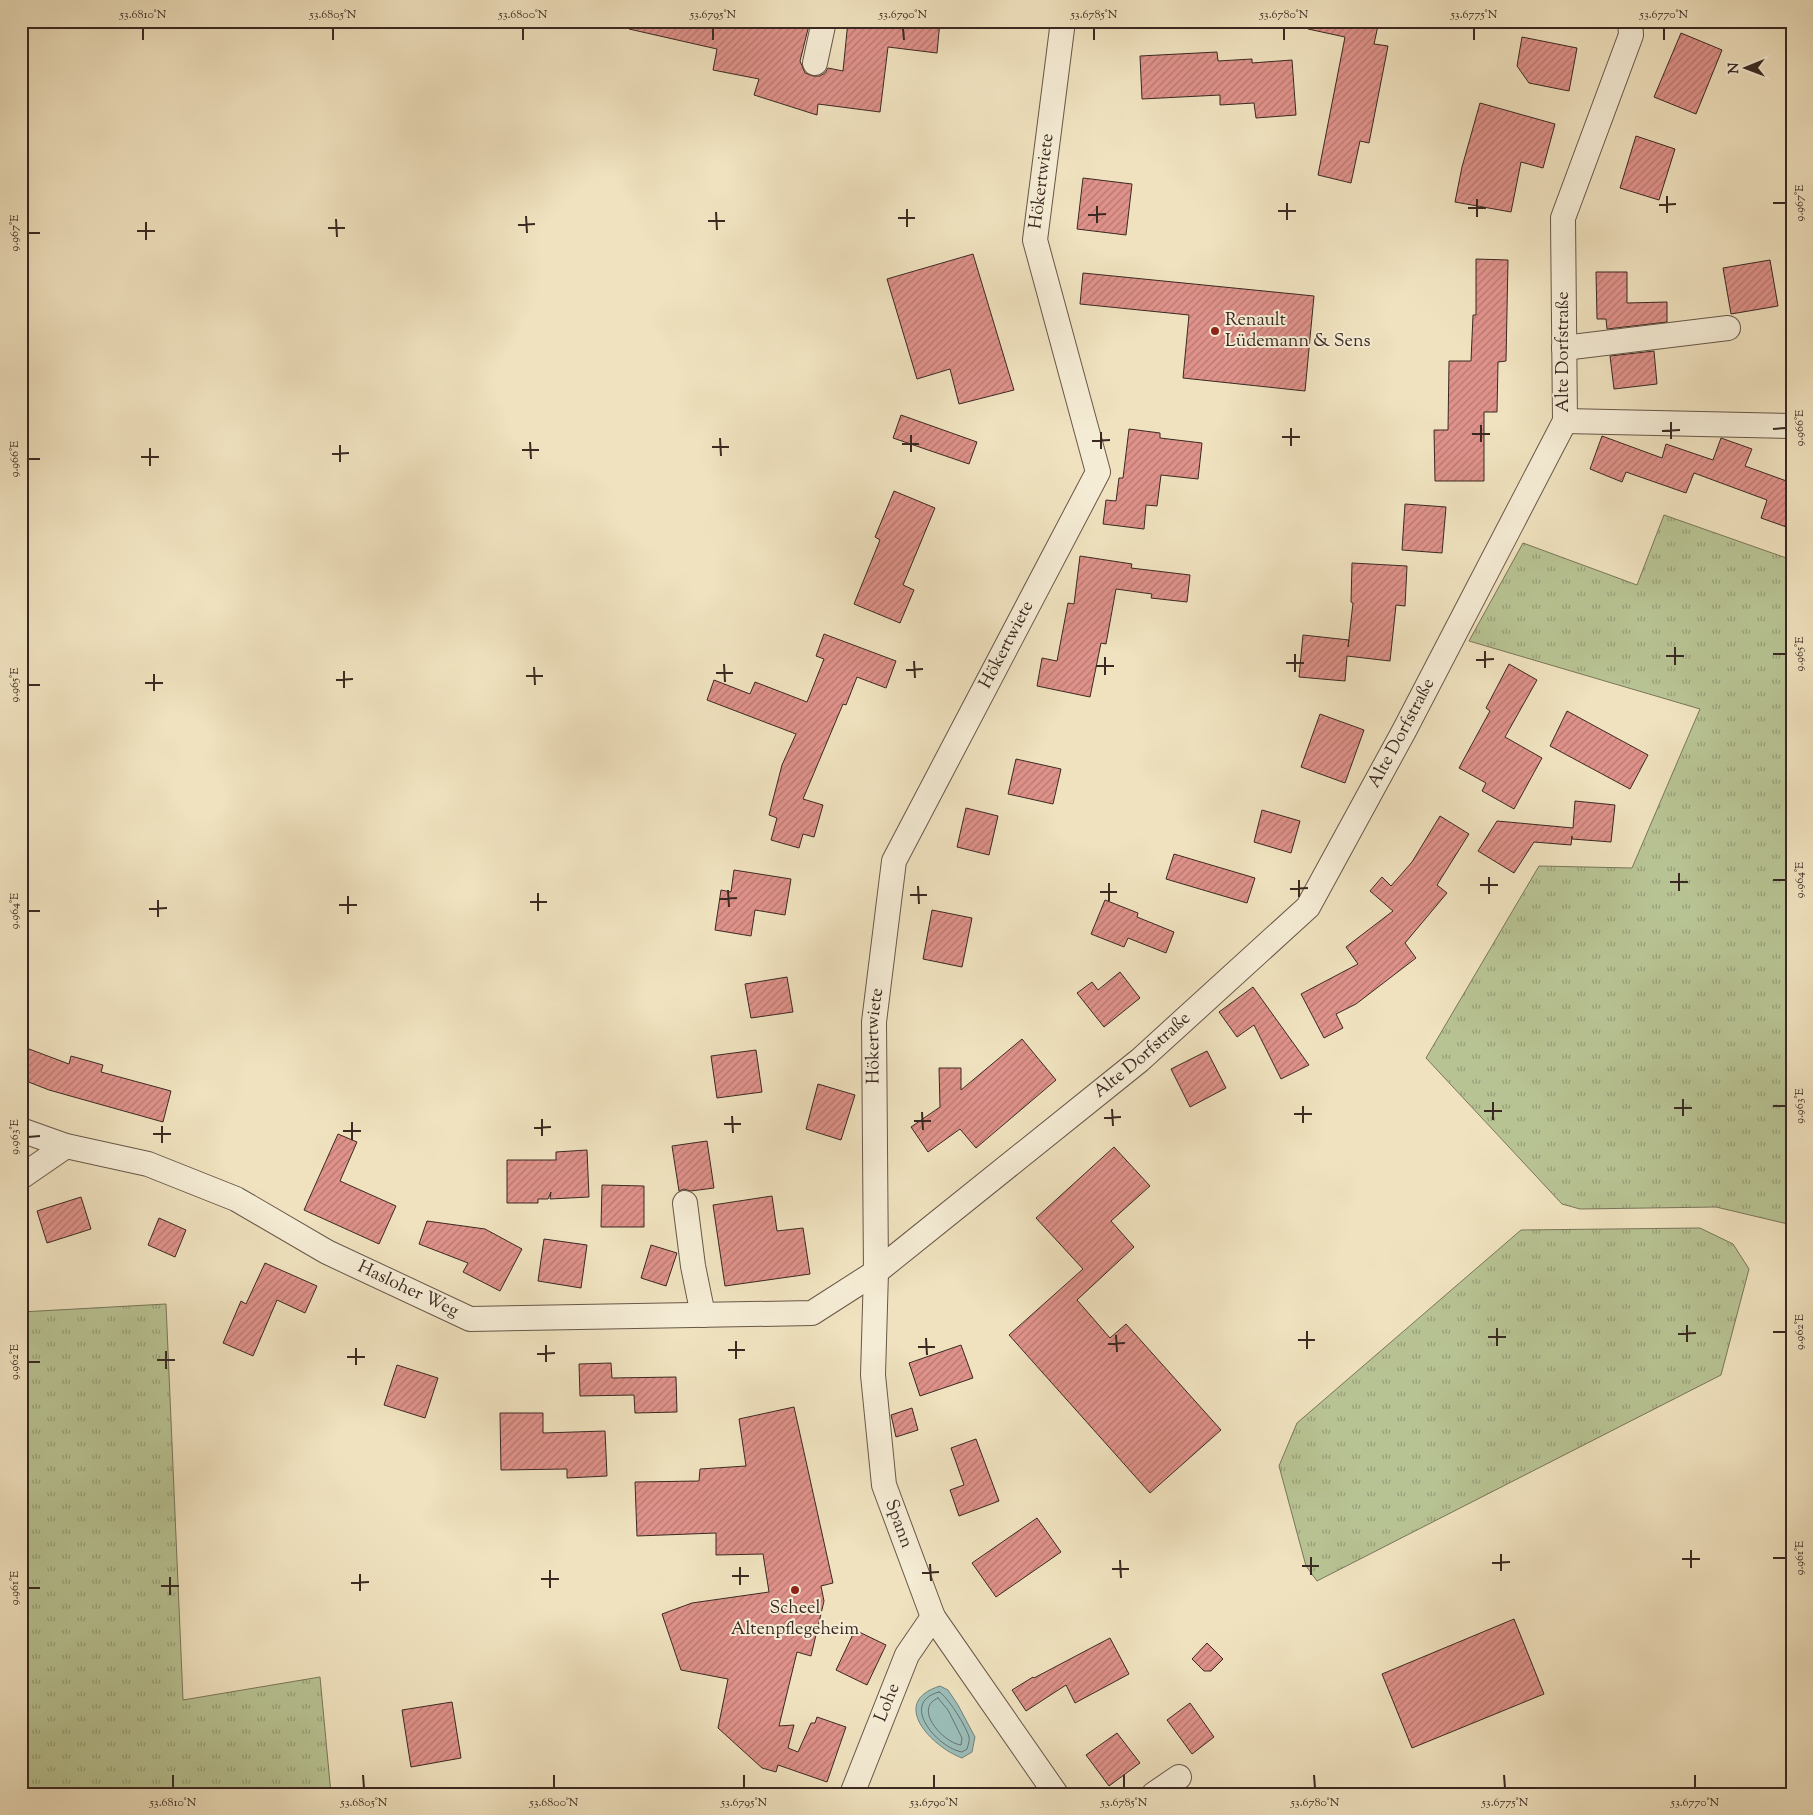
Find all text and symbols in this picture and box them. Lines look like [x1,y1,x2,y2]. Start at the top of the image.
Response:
text: 53.6810°N [119,6,167,24]
text: 53.6805°N [309,6,357,24]
text: 53.6800°N [498,6,548,24]
text: 53.6795°N [689,6,737,24]
text: 53.6790°N [878,6,927,24]
text: 53.6785°N [1070,6,1118,24]
text: 53.6780°N [1259,6,1309,24]
text: 53.6775°N [1450,6,1498,24]
text: 53.6770°N [1639,6,1689,24]
north arrow [1720,42,1770,92]
text: N [1725,62,1745,74]
street label: Hökertwiete [1024,132,1061,231]
text: 9.967°E [1791,184,1809,221]
text: 9.967°E [6,214,24,251]
street label: Alte Dorfstraße [1551,291,1577,413]
place label: Renault Lüdemann & Sens [1225,308,1371,355]
marker: Renault Lüdemann & Sens [1209,325,1221,337]
text: 9.966°E [1791,409,1809,446]
text: 9.966°E [6,440,24,477]
street label: Hökertwiete [973,596,1041,694]
text: 9.965°E [1791,636,1809,671]
text: 9.965°E [6,667,24,702]
street label: Alte Dorfstraße [1362,674,1442,793]
text: 9.964°E [1791,861,1809,898]
text: 9.964°E [6,892,24,929]
street label: Hökertwiete [861,987,891,1084]
street label: Alte Dorfstraße [1088,1006,1197,1105]
text: 9.963°E [1791,1087,1809,1124]
text: 9.963°E [6,1118,24,1155]
street label: Hasloher Weg [353,1255,463,1325]
text: 9.962°E [1791,1313,1809,1350]
text: 9.962°E [6,1343,24,1380]
street label: Spann [877,1496,919,1552]
text: 9.961°E [1791,1540,1809,1575]
text: 9.961°E [6,1570,24,1605]
marker: Scheel Altenpflegeheim [789,1584,801,1596]
place label: Scheel Altenpflegeheim [731,1596,859,1643]
street label: Lohe [869,1680,907,1726]
text: 53.6810°N [149,1794,197,1812]
text: 53.6805°N [340,1794,388,1812]
text: 53.6800°N [529,1794,579,1812]
text: 53.6795°N [720,1794,768,1812]
text: 53.6790°N [909,1794,958,1812]
text: 53.6785°N [1100,1794,1148,1812]
text: 53.6780°N [1290,1794,1340,1812]
text: 53.6775°N [1481,1794,1529,1812]
text: 53.6770°N [1670,1794,1720,1812]

